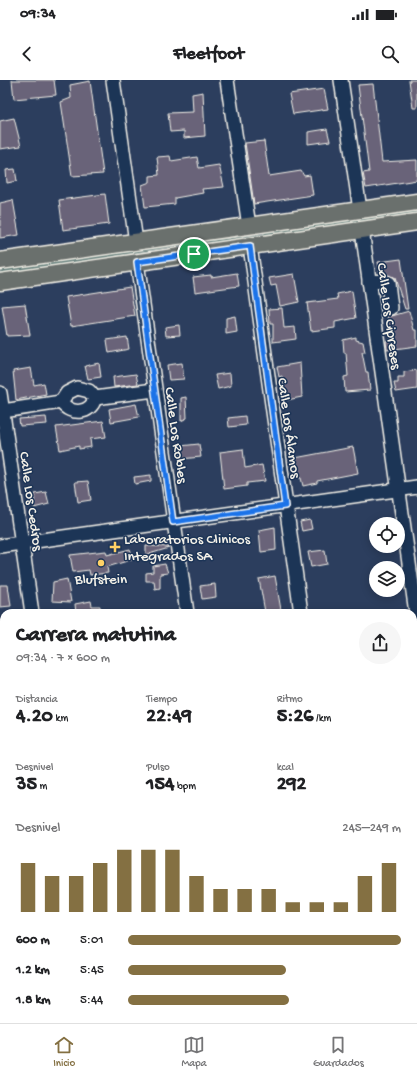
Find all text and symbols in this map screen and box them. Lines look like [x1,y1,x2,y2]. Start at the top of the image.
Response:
text: 09:34 [20,5,56,23]
icon: back [16,43,38,65]
icon: search [379,43,401,65]
text: Fleetfoot [173,44,244,65]
pin [177,237,211,271]
icon: arrive [183,243,205,265]
street label: Calle Los Cipreses [372,262,404,371]
street label: Calle Los Álamos [272,377,304,480]
street label: Calle Los Robles [159,386,191,485]
street label: Calle Los Cedros [14,451,46,553]
map controls [369,517,405,597]
button: locate [369,517,405,553]
place label: Laboratorios Clinicos Integrados SA [124,531,250,566]
marker: Laboratorios Clinicos Integrados SA [109,541,121,553]
marker: Blufstein [96,558,106,568]
button: layers [369,561,405,597]
place label: Blufstein [74,571,127,589]
button: share [359,622,401,664]
text: Carrera matutina [16,623,176,649]
text: 09:34 · 7 × 600 m [16,651,110,666]
text: Distancia [16,694,58,706]
text: Tiempo [146,694,178,706]
text: Ritmo [277,694,303,706]
text: 4.20 [16,706,53,729]
text: 22:49 [146,706,192,729]
text: 5:26 [277,706,313,729]
text: km [53,713,68,725]
text: /km [313,713,331,725]
text: Desnivel [16,762,53,774]
text: Pulso [146,762,170,774]
text: kcal [277,762,294,774]
text: 35 [16,774,37,797]
text: 154 [146,774,174,797]
text: 292 [277,774,306,797]
text: m [37,781,47,793]
text: bpm [174,781,196,793]
text: Desnivel [16,821,60,836]
text: 245–249 m [342,821,401,836]
text: 600 m [16,933,50,948]
text: 5:01 [80,933,104,948]
text: 1.2 km [16,963,50,978]
text: 5:45 [80,963,104,978]
text: 1.8 km [16,993,51,1008]
text: 5:44 [80,993,103,1008]
tab: Inicio [53,1034,75,1070]
tab: Mapa [181,1034,207,1070]
tab: Guardados [313,1034,364,1070]

